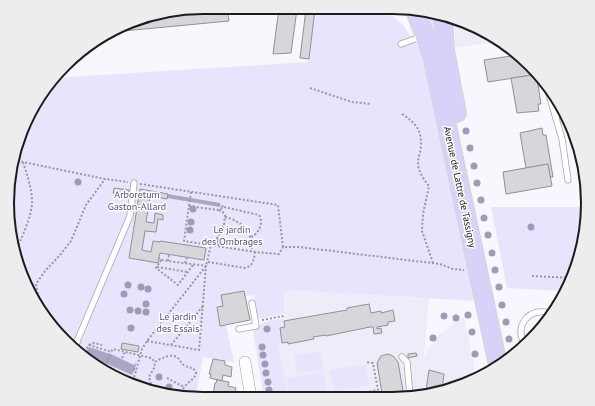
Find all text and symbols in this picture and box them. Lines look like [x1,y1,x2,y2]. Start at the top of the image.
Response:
street label: Avenue de Lattre de Tassigny [441,125,479,249]
park label: Arboretum Gaston-Allard [108,188,166,213]
park label: Le jardin des Ombrages [202,223,262,248]
park label: Le jardin des Essais [157,310,199,335]

